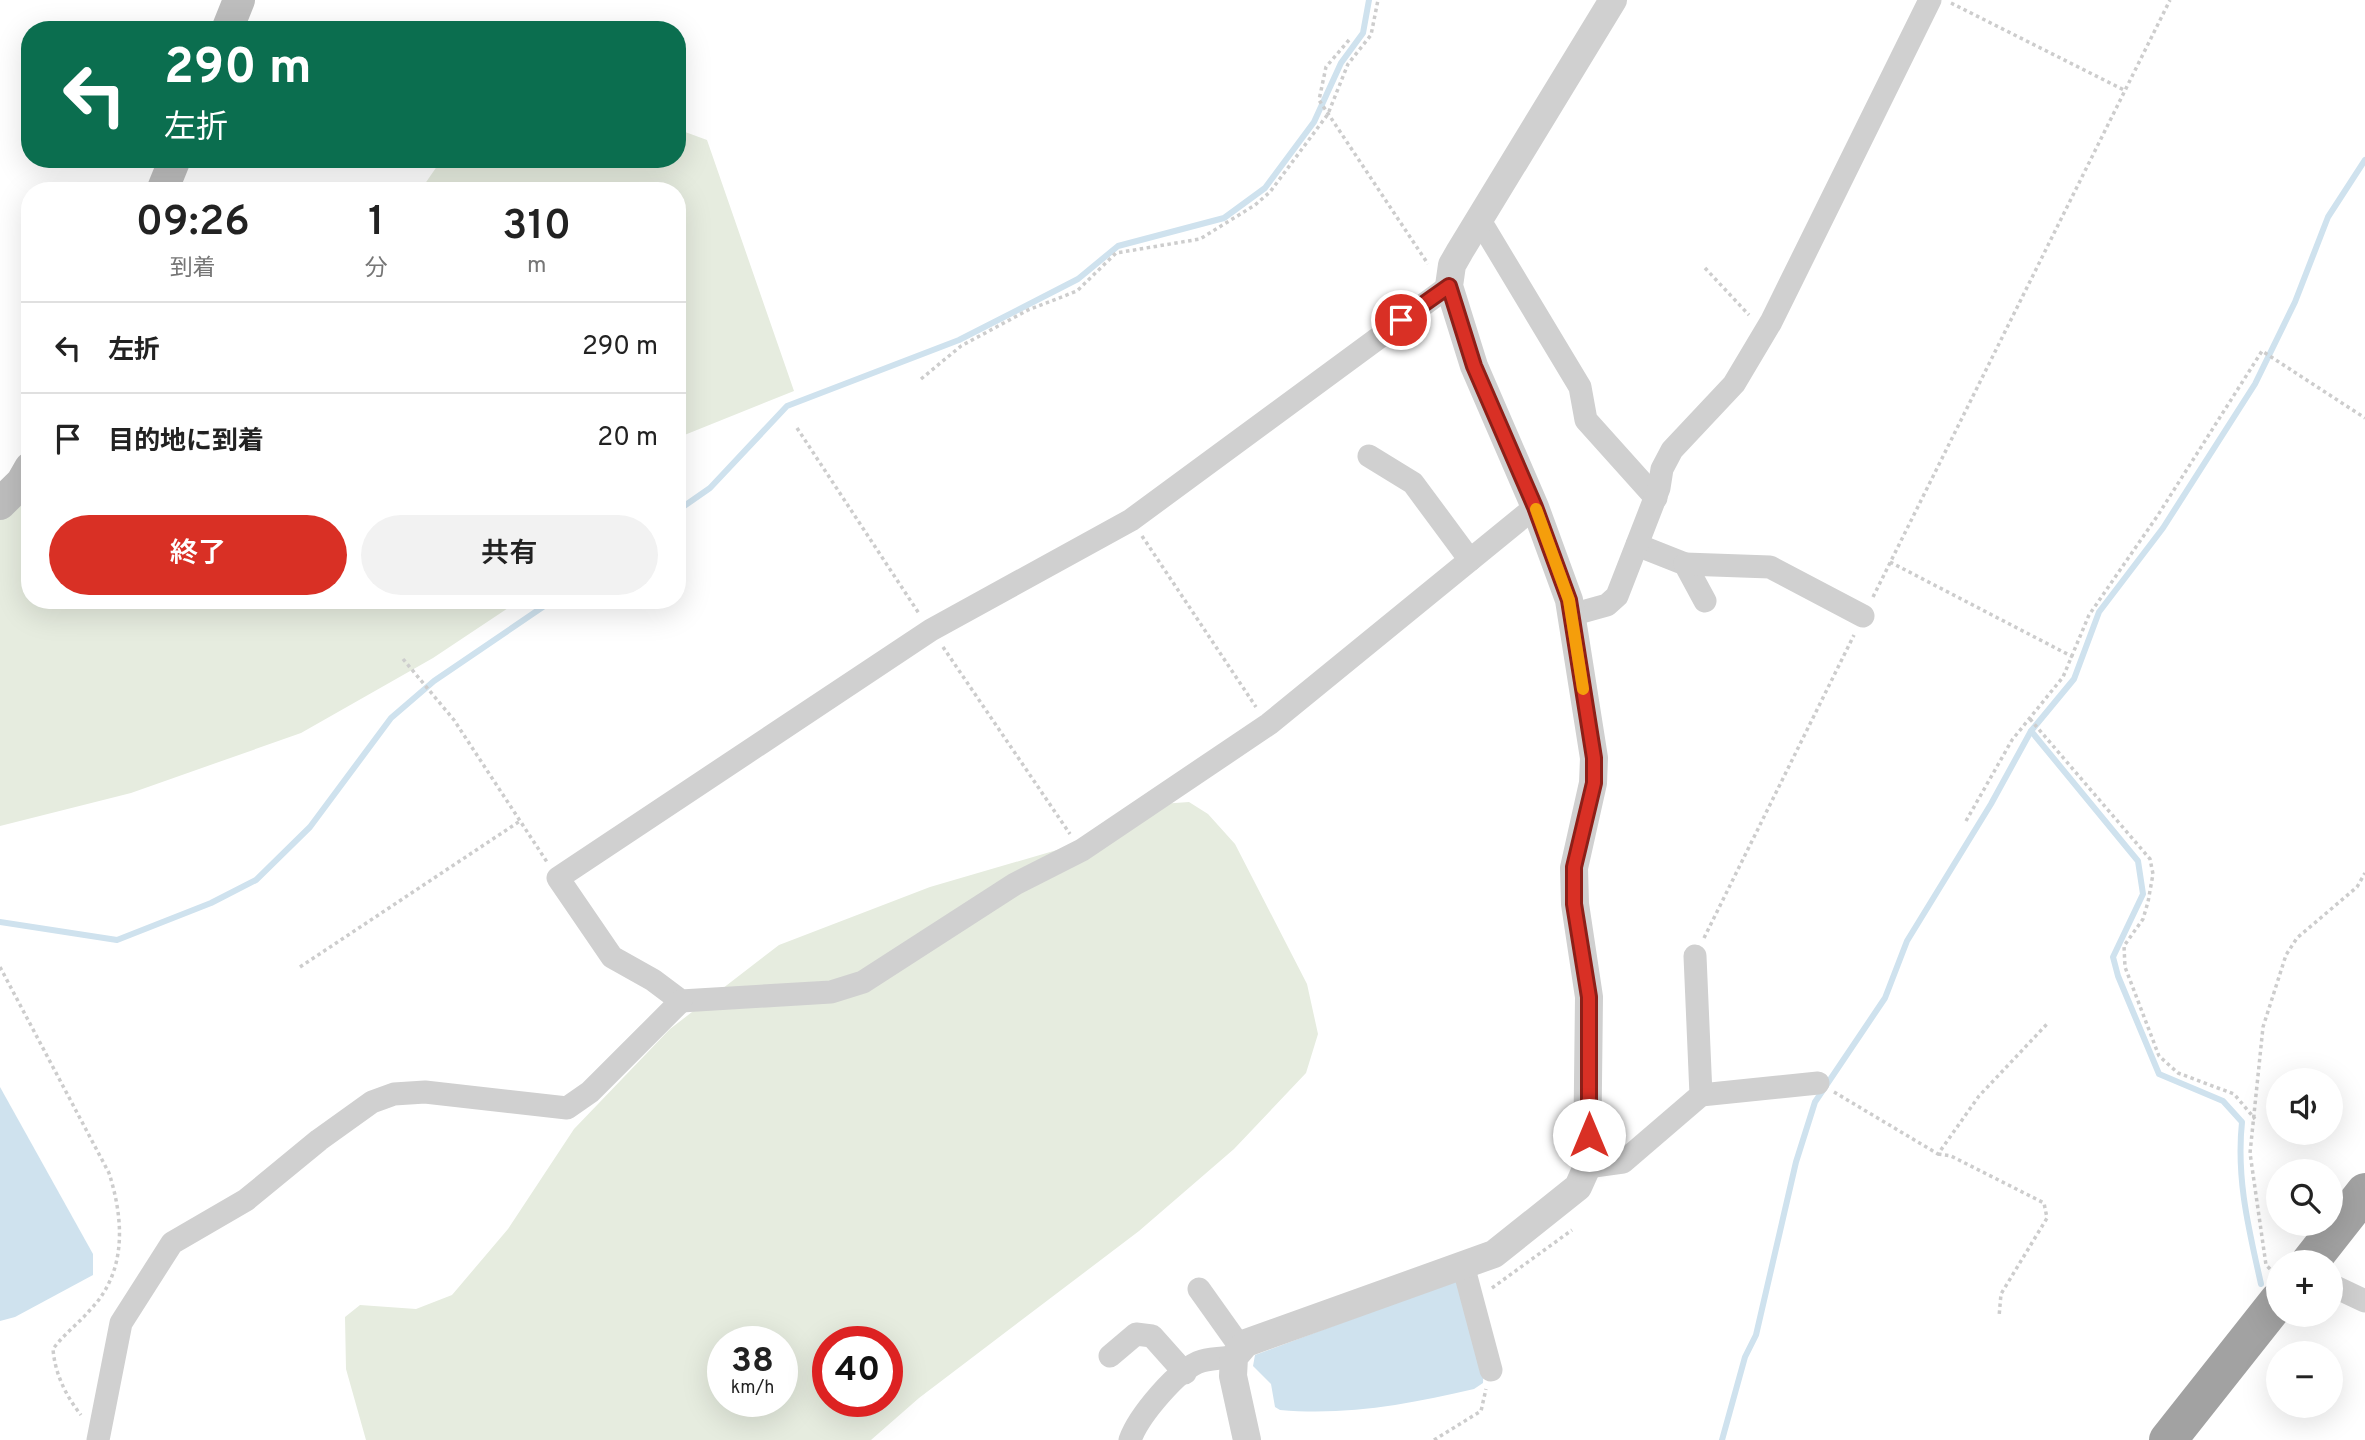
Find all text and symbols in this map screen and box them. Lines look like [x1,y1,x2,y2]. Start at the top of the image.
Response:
text: 290 m [164,39,312,101]
icon: left [49,49,140,140]
text: 左折 [164,109,228,149]
text: 09:26 [136,197,250,250]
text: 1 [368,197,384,250]
text: 310 [502,201,571,254]
text: m [527,252,547,281]
text: 到着 [170,255,216,284]
text: 分 [365,255,388,284]
pin [1371,290,1431,350]
icon: arrive [1382,301,1420,339]
icon: left [49,329,87,367]
text: 290 m [582,331,658,364]
text: 左折 [108,335,160,368]
icon: arrive [49,420,87,458]
text: 20 m [597,422,658,455]
text: 目的地に到着 [108,426,264,459]
button: 終了 [49,515,347,595]
button: 共有 [361,515,658,595]
map controls [2266,1068,2343,1418]
button: sound [2266,1068,2343,1145]
position arrow [1552,1098,1626,1172]
button: search [2266,1159,2343,1236]
button: + [2266,1250,2343,1327]
speed limit sign: 40 [812,1326,903,1417]
text: 38 [731,1340,774,1384]
button: − [2266,1341,2343,1418]
text: km/h [731,1377,774,1400]

